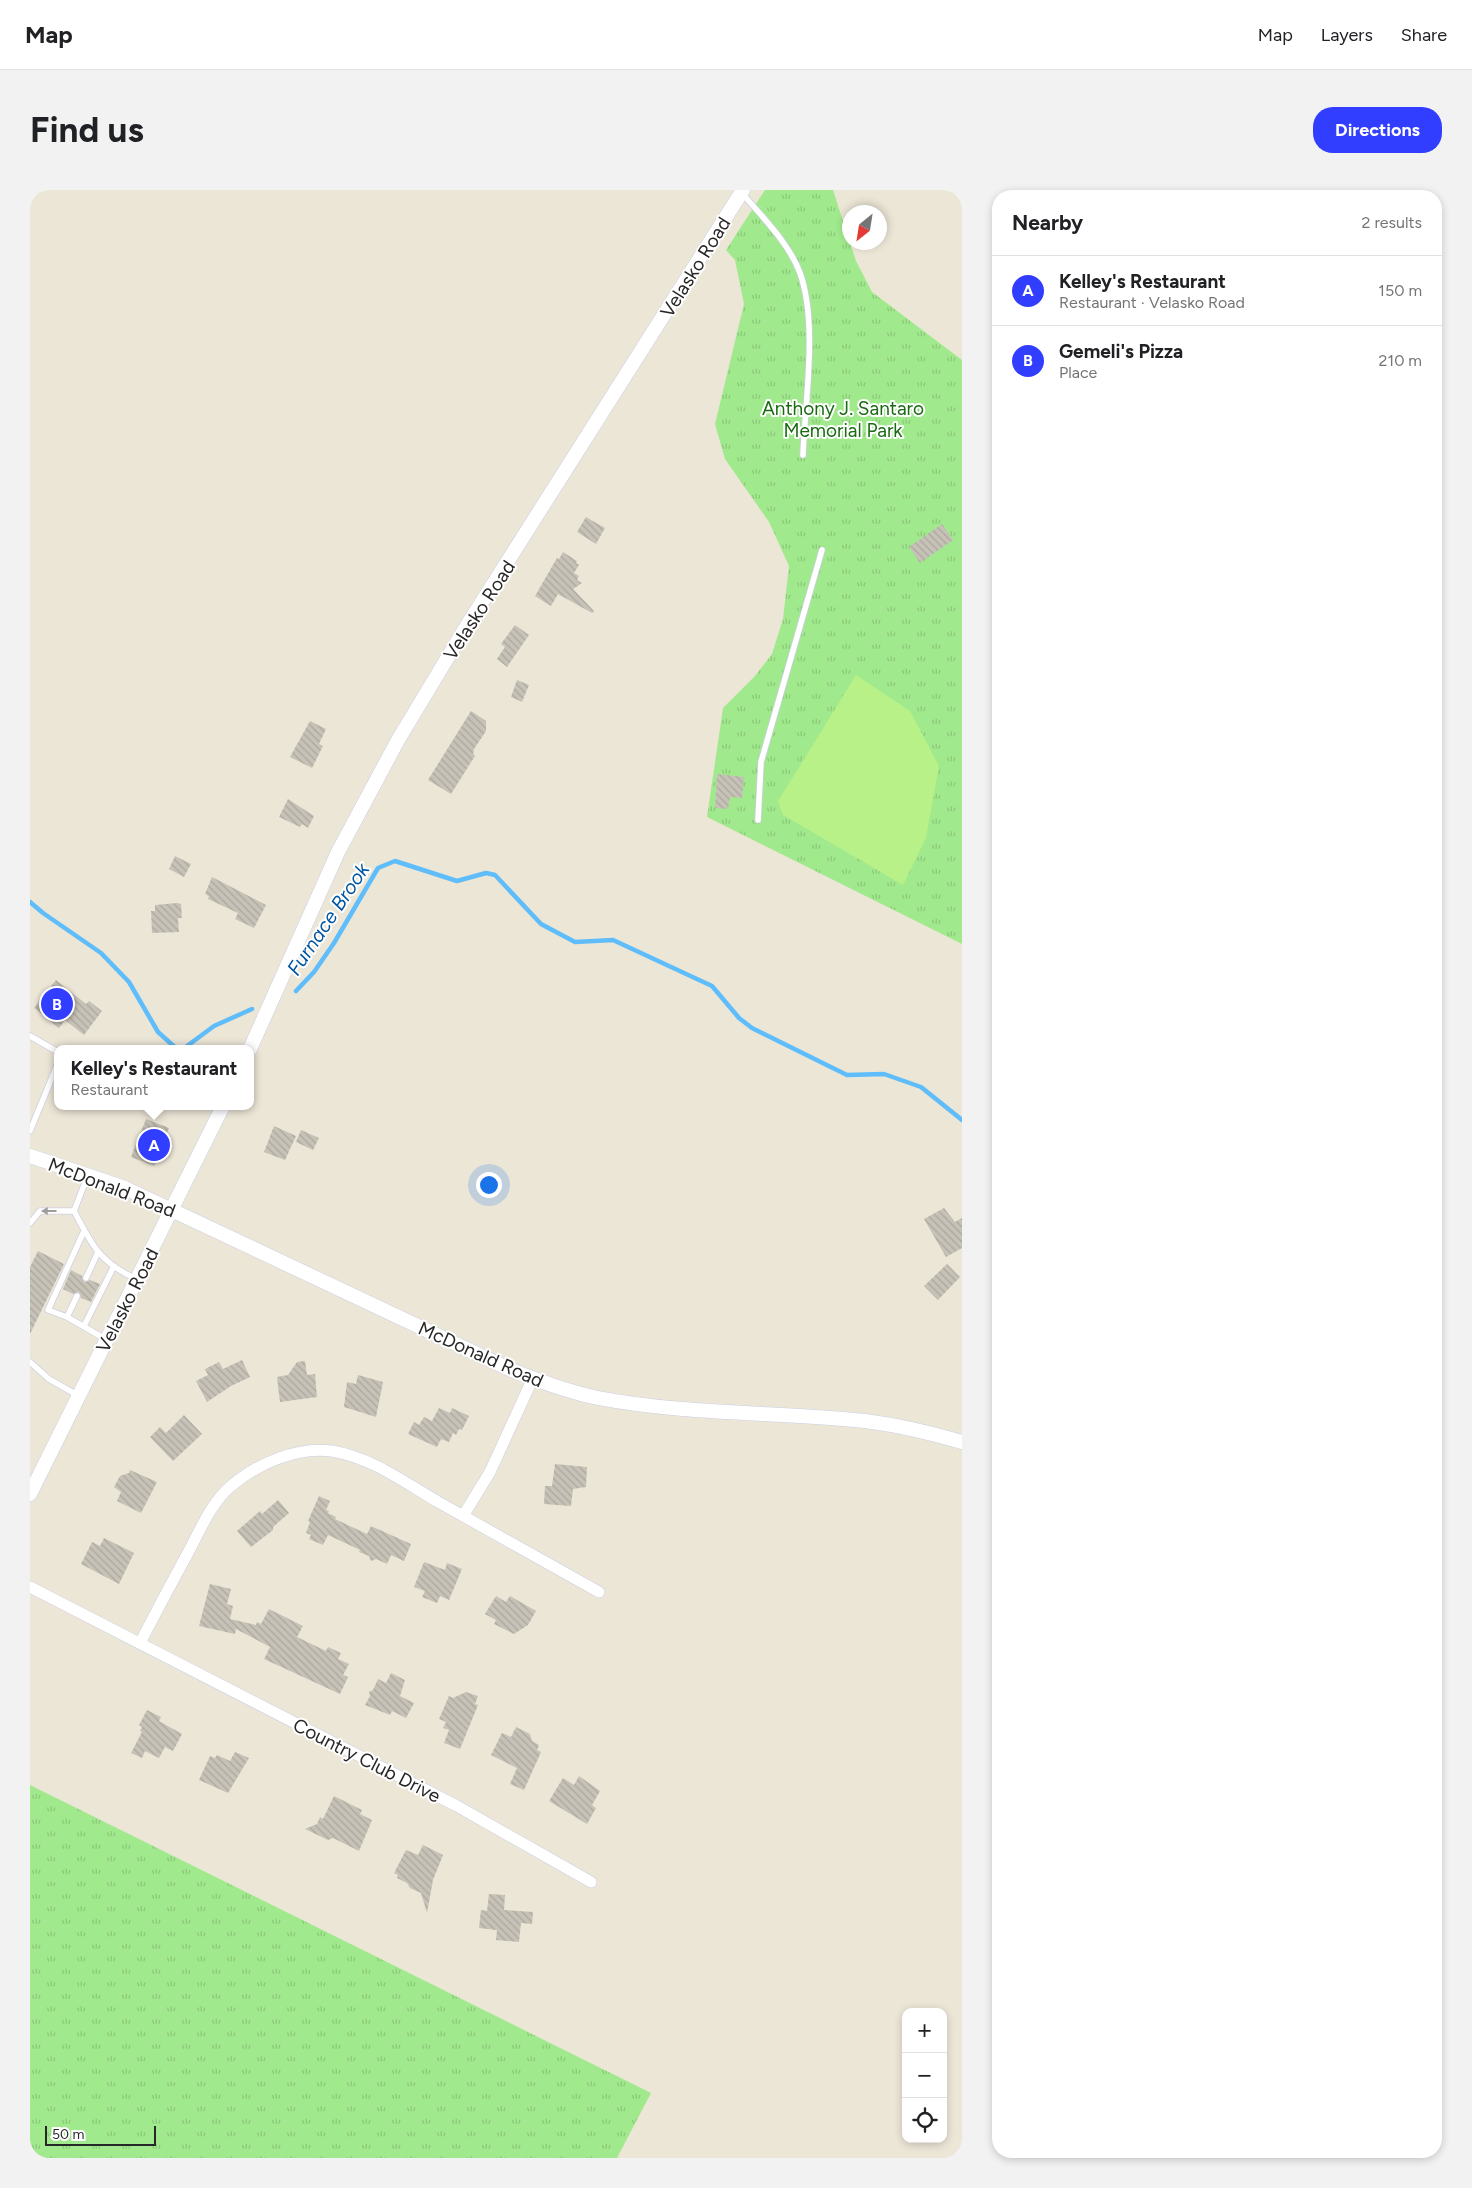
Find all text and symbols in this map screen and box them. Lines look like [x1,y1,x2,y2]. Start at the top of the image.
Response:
text: Map [25,20,73,49]
text: Map [1258,24,1293,46]
text: Layers [1321,24,1373,46]
text: Share [1401,24,1447,46]
button: Directions [1313,107,1442,153]
text: Find us [30,109,144,151]
north arrow [842,205,887,250]
text: Nearby [1012,210,1083,235]
street label: Velasko Road [655,213,735,322]
text: 2 results [1362,213,1422,232]
text: Kelley's Restaurant [1059,270,1226,293]
text: A [1022,281,1034,300]
text: 150 m [1378,281,1422,300]
text: Restaurant · Velasko Road [1059,293,1245,312]
text: Gemeli's Pizza [1059,340,1183,363]
text: B [1023,351,1033,370]
text: 210 m [1379,351,1422,370]
text: Place [1059,363,1097,382]
park label: Anthony J. Santaro Memorial Park [762,397,924,442]
street label: Velasko Road [439,556,520,664]
water label: Furnace Brook [282,857,375,980]
pin: B [41,985,73,1023]
popup [54,1045,254,1110]
text: Kelley's Restaurant [71,1057,237,1080]
text: Restaurant [71,1080,148,1099]
pin: A [138,1126,170,1164]
street label: McDonald Road [45,1153,179,1222]
your location [476,1172,502,1198]
one-way arrow [41,1207,57,1215]
street label: Velasko Road [91,1244,164,1356]
street label: McDonald Road [415,1317,547,1392]
street label: Country Club Drive [289,1713,444,1808]
map controls [902,2008,947,2143]
button: + [902,2008,947,2053]
button: − [902,2053,947,2098]
button: locate [902,2098,947,2143]
scale bar [45,2123,156,2146]
text: 50 m [52,2126,84,2143]

